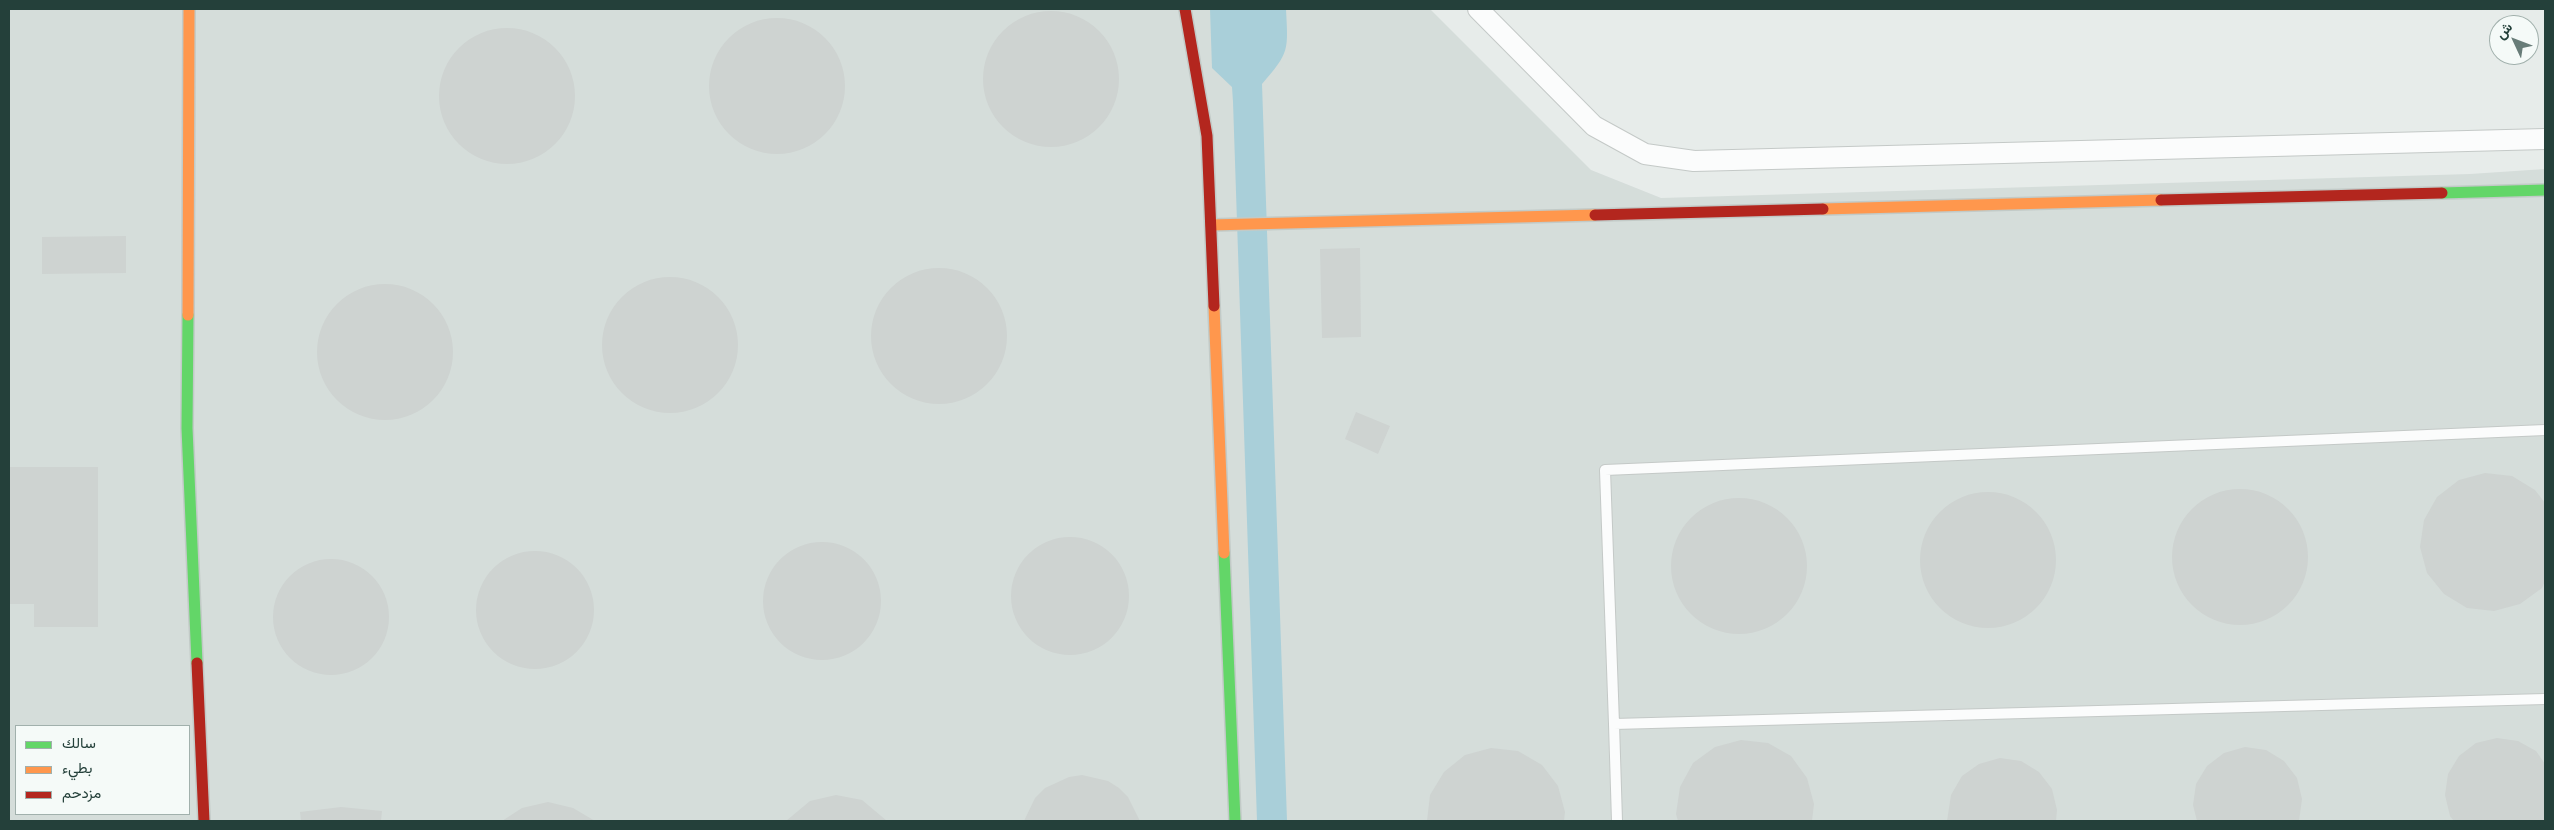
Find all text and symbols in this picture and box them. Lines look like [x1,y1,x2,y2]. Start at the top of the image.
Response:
north arrow [2489,15,2539,65]
text: ش [2492,19,2515,42]
legend [15,725,190,815]
text: سالك [62,734,96,752]
text: بطيء [62,759,92,777]
text: مزدحم [62,784,101,802]

